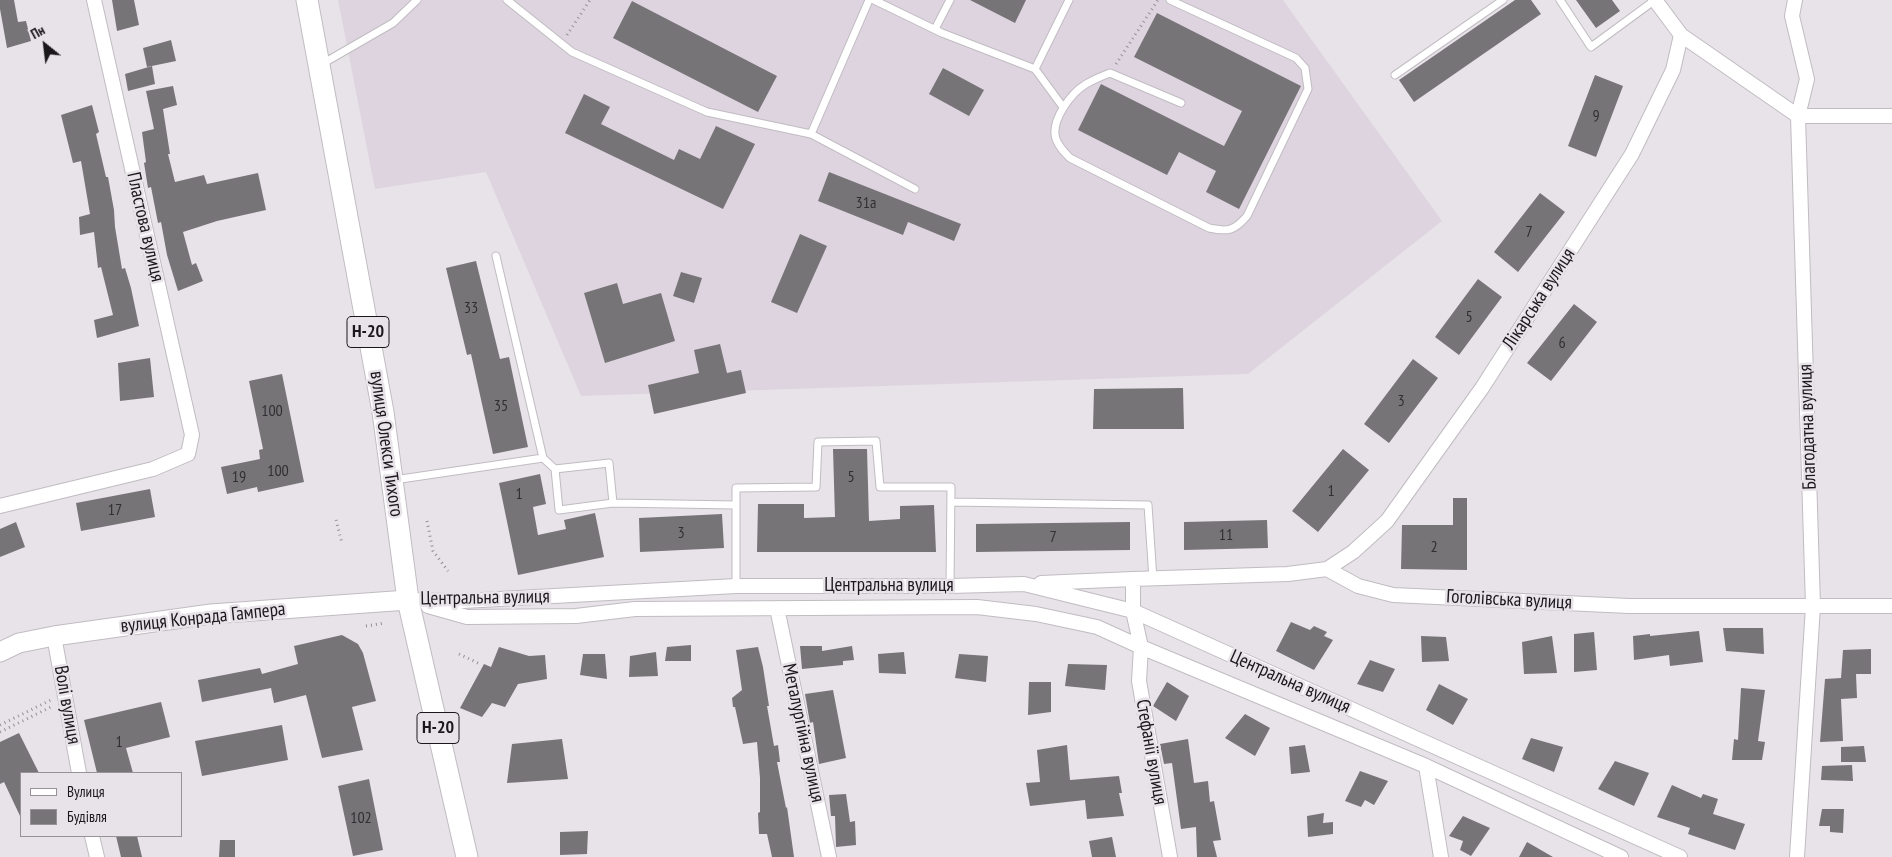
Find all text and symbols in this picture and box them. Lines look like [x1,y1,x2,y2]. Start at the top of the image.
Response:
north arrow [20,20,70,70]
text: Пн [27,21,48,43]
house number: 9 [1592,106,1600,126]
street label: Пластова вулиця [121,170,169,284]
house number: 31а [856,193,876,213]
house number: 7 [1525,222,1533,242]
street label: Лікарська вулиця [1498,244,1580,354]
house number: 33 [464,298,478,318]
house number: 5 [1465,307,1473,327]
road number: Н-20 [347,316,389,348]
house number: 6 [1558,333,1566,353]
street label: Благодатна вулиця [1794,364,1822,490]
street label: вулиця Олекси Тихого [365,370,407,518]
house number: 3 [1397,391,1405,411]
house number: 35 [494,396,508,416]
house number: 100 [261,401,283,421]
house number: 100 [267,461,289,481]
house number: 19 [232,467,246,487]
house number: 5 [847,467,855,487]
house number: 1 [1327,481,1335,501]
house number: 1 [515,484,523,504]
house number: 17 [108,500,122,520]
house number: 3 [677,523,685,543]
house number: 11 [1219,525,1233,545]
house number: 7 [1049,527,1057,547]
house number: 2 [1430,537,1438,557]
street label: Центральна вулиця [824,575,954,597]
street label: Центральна вулиця [420,585,550,611]
street label: Гоголівська вулиця [1446,585,1572,615]
street label: вулиця Конрада Гампера [119,598,287,638]
street label: Центральна вулиця [1226,645,1354,719]
street label: Металургійна вулиця [777,662,829,804]
street label: Волі вулиця [49,664,85,746]
street label: Стефанії вулиця [1131,698,1171,806]
road number: Н-20 [417,712,459,744]
house number: 1 [115,732,123,752]
legend [20,772,182,837]
text: Вулиця [67,782,105,801]
text: Будівля [67,807,107,826]
house number: 102 [350,808,372,828]

